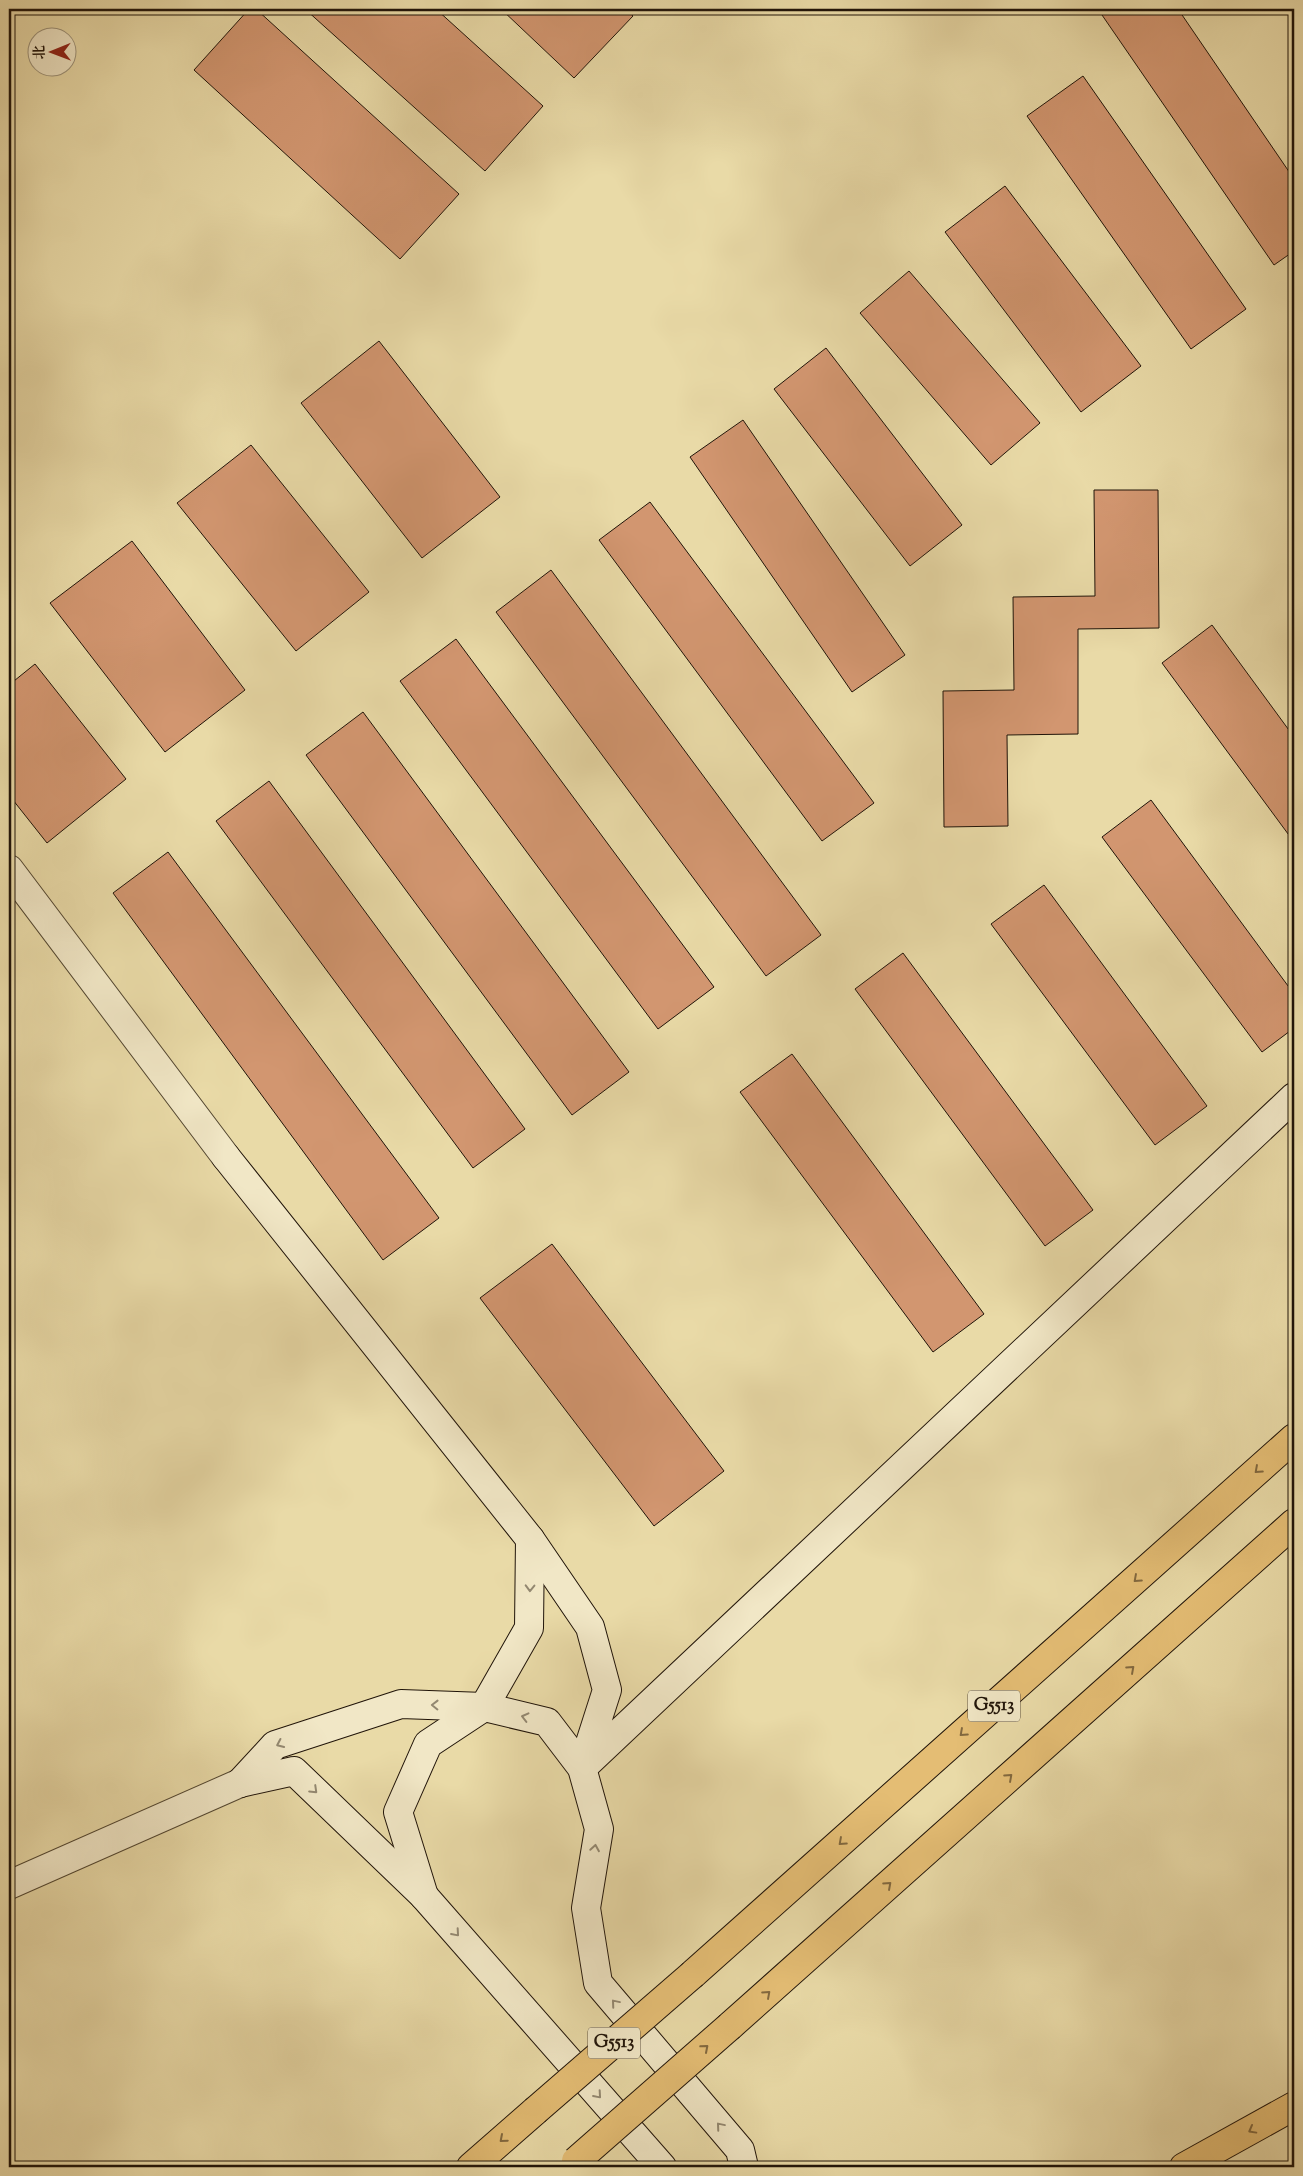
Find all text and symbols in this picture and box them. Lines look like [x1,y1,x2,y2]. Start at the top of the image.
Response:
north arrow [28,28,78,78]
text: 北 [31,45,51,59]
one-way arrow [1254,1464,1263,1473]
one-way arrow [1133,1573,1142,1582]
one-way arrow [525,1584,535,1592]
one-way arrow [1125,1666,1134,1675]
road number: G5513 [968,1690,1020,1722]
one-way arrow [431,1700,439,1711]
one-way arrow [521,1712,530,1723]
one-way arrow [960,1728,969,1737]
one-way arrow [276,1738,285,1748]
one-way arrow [1004,1774,1013,1783]
one-way arrow [309,1784,318,1793]
one-way arrow [839,1836,848,1845]
one-way arrow [590,1844,600,1853]
one-way arrow [882,1882,891,1891]
one-way arrow [451,1927,459,1936]
one-way arrow [761,1990,770,1999]
one-way arrow [611,1999,620,2008]
road number: G5513 [588,2028,640,2058]
one-way arrow [700,2045,709,2054]
one-way arrow [592,2089,601,2098]
one-way arrow [717,2123,726,2132]
one-way arrow [1248,2123,1257,2133]
one-way arrow [499,2134,508,2143]

